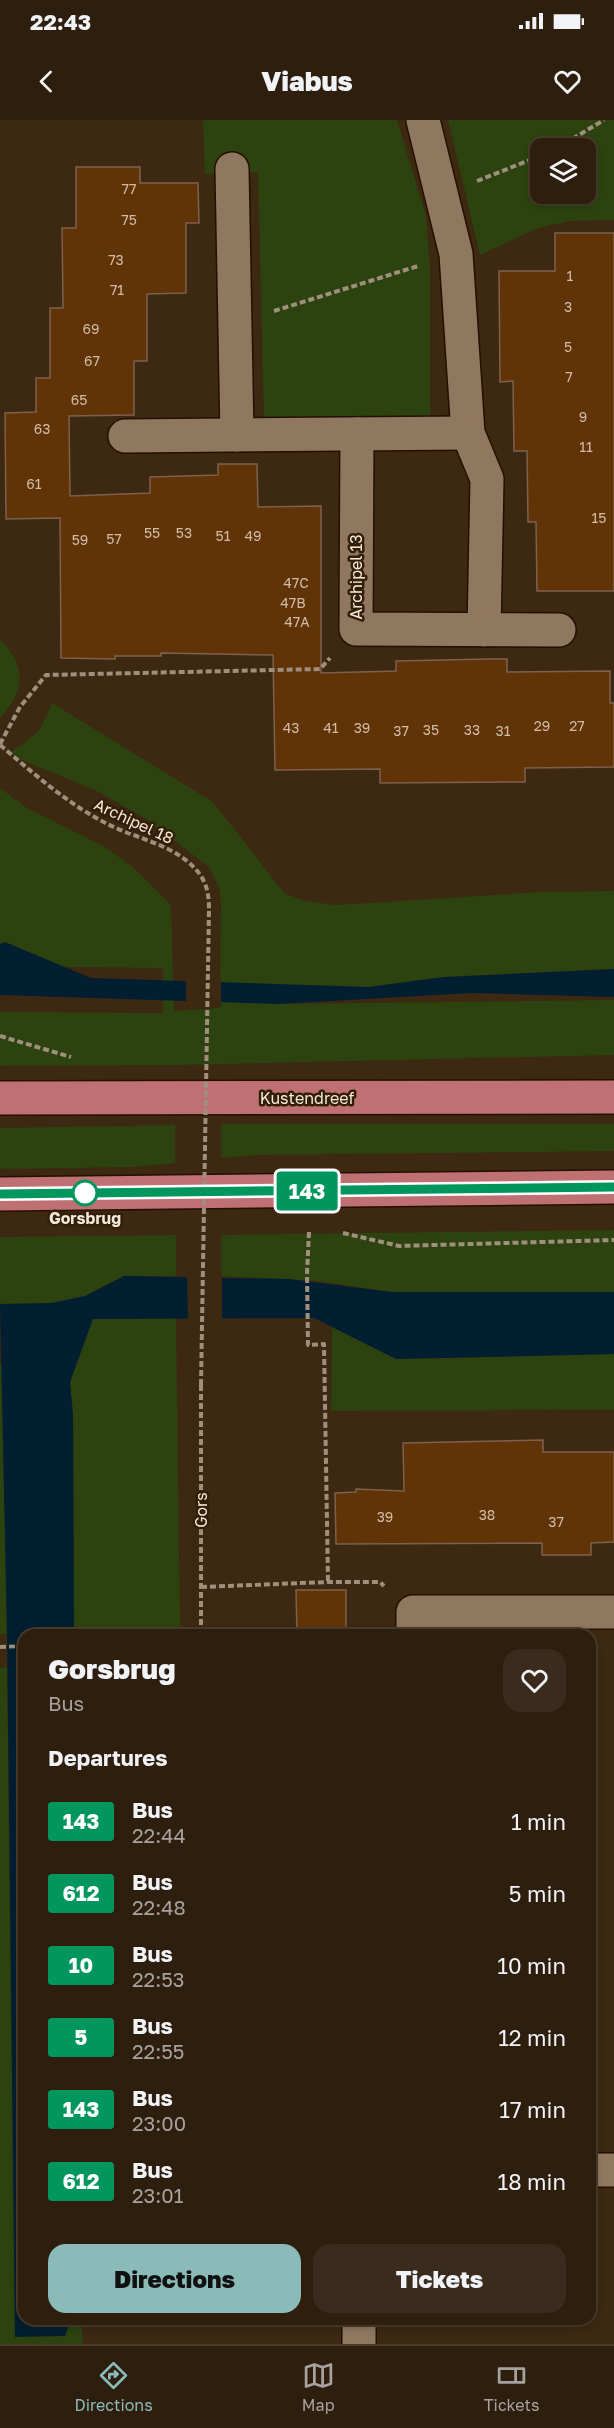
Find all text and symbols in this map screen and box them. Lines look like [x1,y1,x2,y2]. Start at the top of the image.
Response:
text: 22:43 [30,8,91,35]
icon: back [30,65,63,98]
text: Viabus [261,65,353,97]
icon: heart [551,65,584,98]
map controls [530,138,596,204]
button: layers [530,138,596,204]
house number: 77 [122,180,136,197]
house number: 75 [121,211,137,228]
house number: 73 [108,251,124,268]
house number: 1 [567,267,574,284]
house number: 71 [110,281,124,298]
house number: 3 [564,298,572,315]
house number: 69 [83,320,99,337]
house number: 5 [564,338,572,355]
house number: 67 [84,352,100,369]
house number: 7 [565,368,573,385]
house number: 65 [71,391,87,408]
house number: 9 [579,408,587,425]
house number: 63 [34,420,50,437]
house number: 11 [579,438,593,455]
house number: 61 [26,475,42,492]
house number: 15 [592,509,606,526]
house number: 55 [144,524,160,541]
house number: 53 [176,524,192,541]
house number: 51 [216,527,231,544]
house number: 49 [244,527,262,544]
house number: 57 [106,530,122,547]
house number: 59 [72,531,88,548]
street label: Archipel 13 [346,534,366,620]
house number: 47C [283,574,309,591]
house number: 47B [280,594,306,611]
house number: 47A [284,613,310,630]
house number: 29 [534,717,550,734]
house number: 27 [569,717,585,734]
house number: 43 [283,719,299,736]
house number: 41 [323,719,339,736]
house number: 39 [354,719,370,736]
house number: 35 [423,721,439,738]
house number: 33 [464,721,480,738]
house number: 37 [393,722,409,739]
house number: 31 [496,722,511,739]
street label: Archipel 18 [91,794,177,848]
street label: Kustendreef [260,1088,354,1108]
line badge: 143 [272,1172,342,1210]
text: 143 [289,1178,325,1204]
marker: Gorsbrug [72,1180,98,1206]
place label: Gorsbrug [49,1208,121,1228]
street label: Gors [191,1492,211,1528]
house number: 38 [479,1506,495,1523]
house number: 39 [377,1508,393,1525]
house number: 37 [548,1513,564,1530]
button: heart [503,1649,566,1712]
text: Gorsbrug [48,1652,176,1685]
text: Bus [48,1691,84,1715]
text: Departures [48,1744,167,1771]
text: Bus [132,1796,173,1823]
text: 143 [63,1808,99,1834]
text: 1 min [511,1808,566,1835]
text: 22:44 [132,1823,186,1847]
text: Bus [132,1868,173,1895]
text: 612 [63,1880,99,1906]
text: 5 min [509,1880,566,1907]
text: 22:48 [132,1895,186,1919]
text: Bus [132,1940,173,1967]
text: 10 [69,1952,93,1978]
text: 10 min [497,1952,566,1979]
text: 22:53 [132,1967,185,1991]
text: Bus [132,2012,173,2039]
text: 5 [75,2024,87,2050]
text: 12 min [498,2024,566,2051]
text: 22:55 [132,2039,184,2063]
text: Bus [132,2084,173,2111]
text: 143 [63,2096,99,2122]
text: 17 min [499,2096,566,2123]
text: 23:00 [132,2111,186,2135]
text: Bus [132,2156,173,2183]
text: 612 [63,2168,99,2194]
text: 18 min [498,2168,566,2195]
text: 23:01 [132,2183,183,2207]
button: Directions [48,2244,301,2313]
button: Tickets [313,2244,566,2313]
tab: Directions [75,2359,153,2415]
tab: Map [302,2359,335,2415]
tab: Tickets [484,2359,540,2415]

